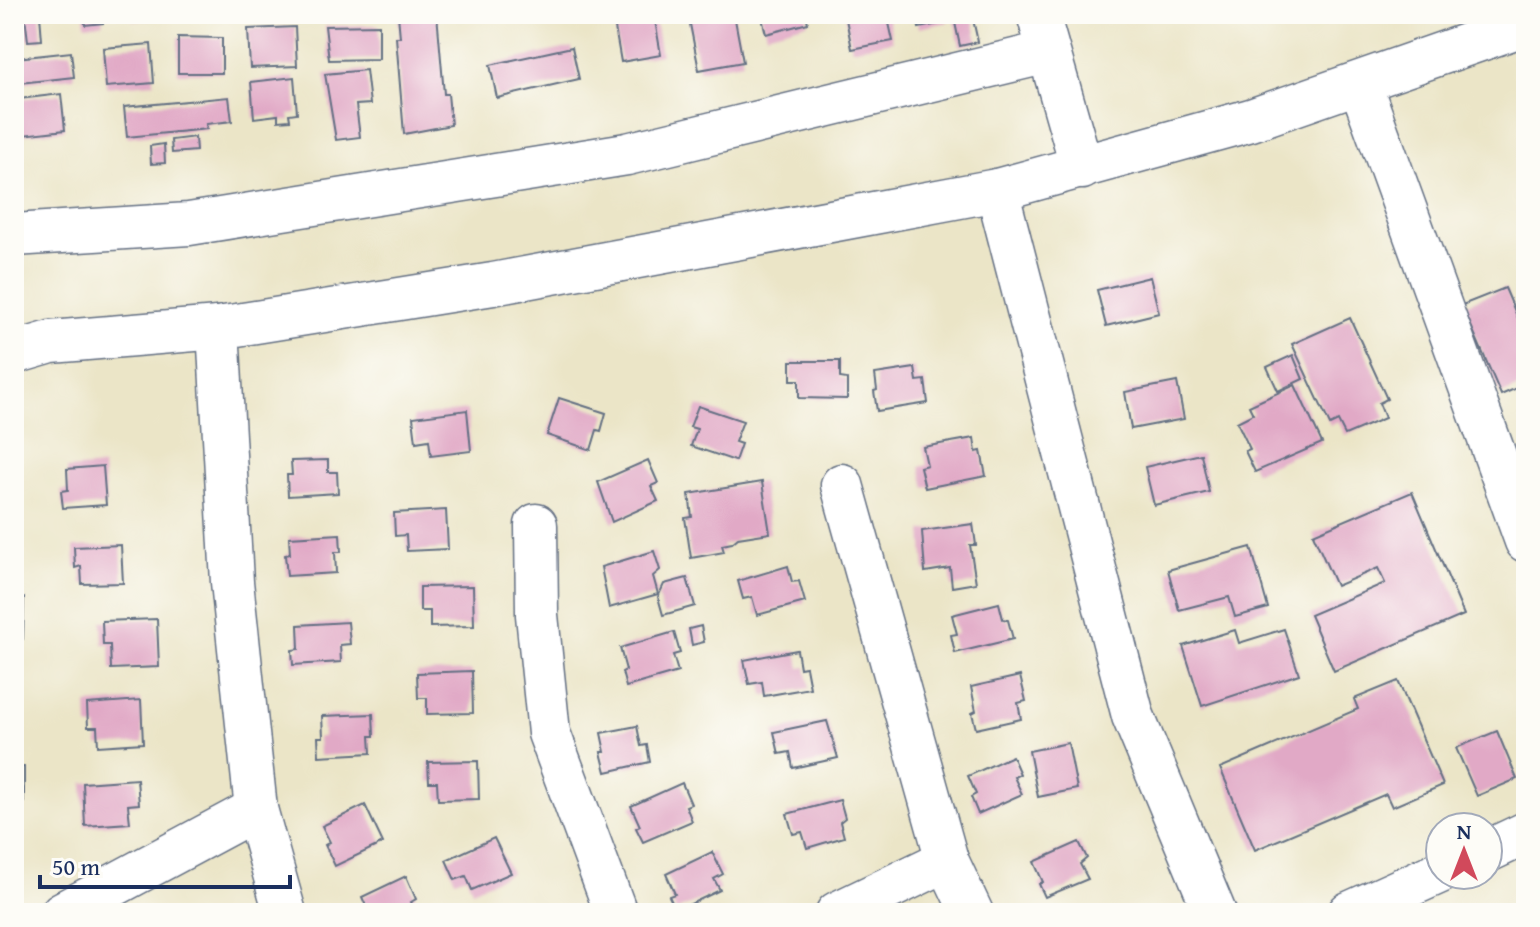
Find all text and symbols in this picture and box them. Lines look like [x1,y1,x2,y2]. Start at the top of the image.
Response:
north arrow [1424,811,1504,891]
text: N [1457,815,1472,847]
scale bar [40,839,290,889]
text: 50 m [52,849,100,884]

